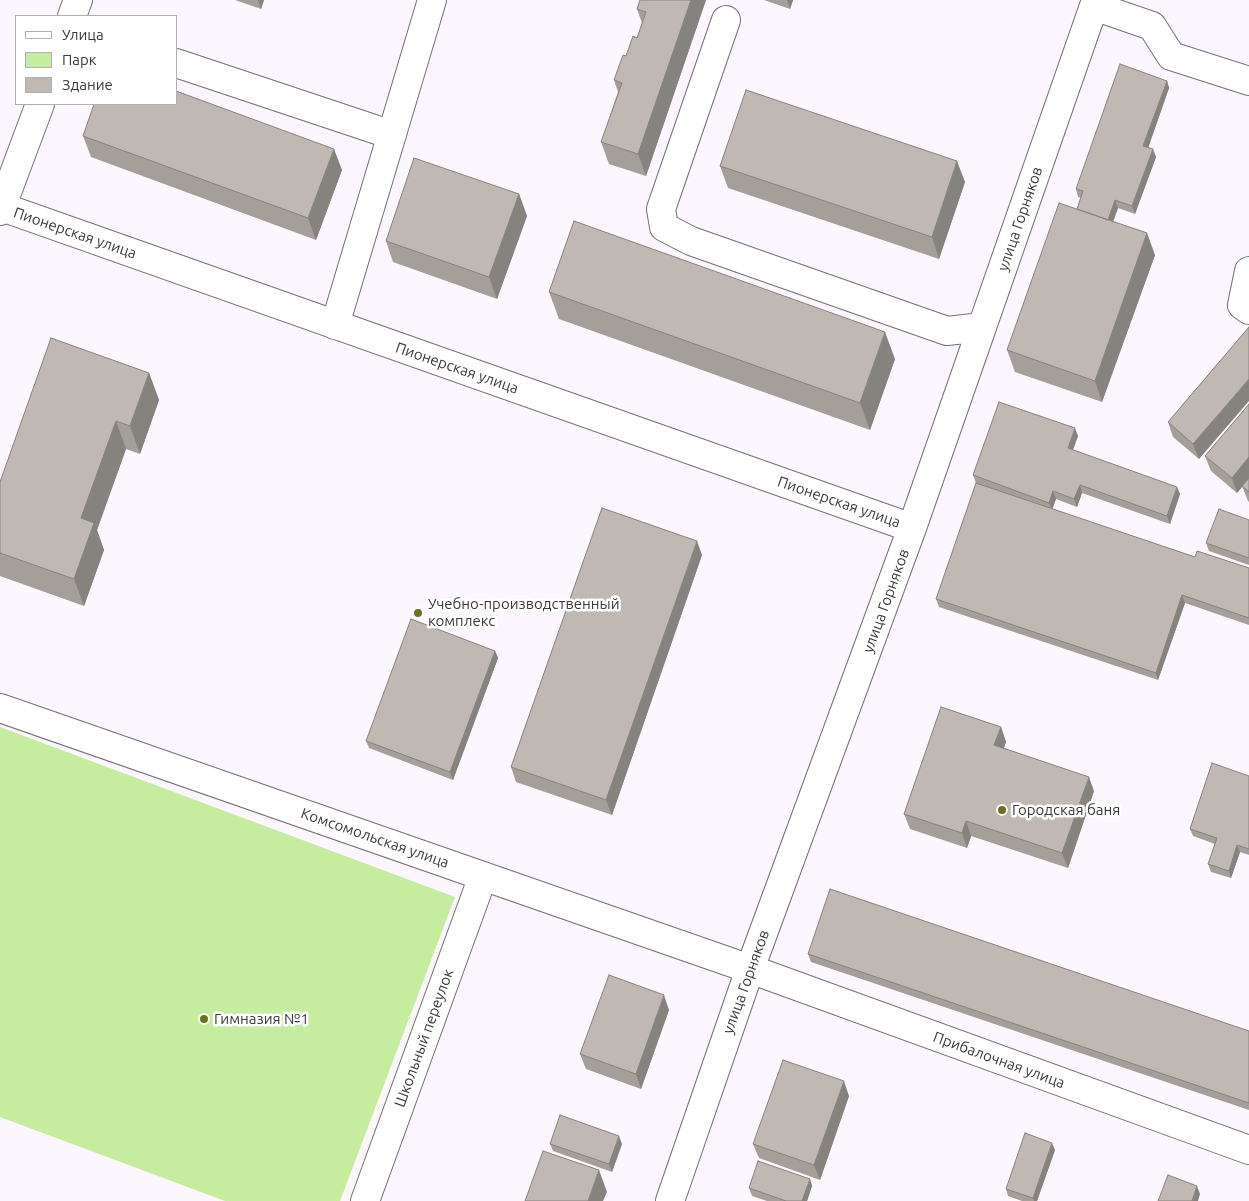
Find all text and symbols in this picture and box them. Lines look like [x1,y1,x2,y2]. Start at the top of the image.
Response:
legend [15,15,178,105]
text: Улица [62,26,104,43]
text: Парк [62,51,97,68]
text: Здание [62,76,113,93]
street label: улица Горняков [994,164,1046,274]
street label: Пионерская улица [11,204,139,262]
street label: Пионерская улица [393,339,521,397]
street label: Пионерская улица [775,473,903,531]
street label: улица Горняков [859,547,913,655]
place label: Учебно-производственный комплекс [428,595,620,630]
marker: Учебно-производственный комплекс [412,607,424,619]
place label: Городская баня [1012,801,1120,819]
street label: Комсомольская улица [299,804,451,872]
marker: Городская баня [996,804,1008,816]
street label: улица Горняков [719,928,773,1036]
street label: Школьный переулок [391,966,457,1110]
place label: Гимназия №1 [214,1010,309,1028]
marker: Гимназия №1 [198,1013,210,1025]
street label: Прибалочная улица [931,1028,1067,1092]

